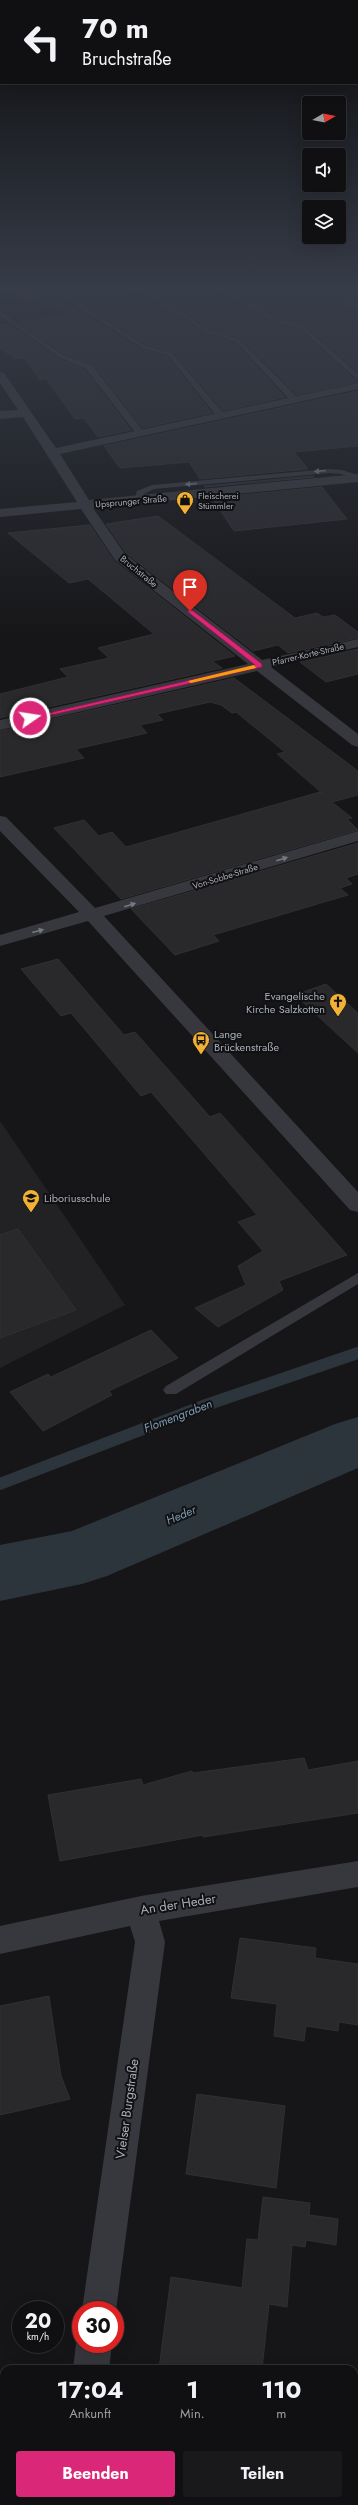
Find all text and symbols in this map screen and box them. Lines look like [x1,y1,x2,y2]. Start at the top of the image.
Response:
text: 70 m [82,8,149,49]
icon: left [16,16,68,68]
text: Bruchstraße [82,46,172,72]
north arrow [302,96,346,140]
map controls [302,96,346,244]
button: sound [302,148,346,192]
button: layers [302,200,346,244]
one-way arrow [314,468,326,475]
one-way arrow [185,480,197,487]
place label: Fleischerei Stümmler [198,489,239,512]
shop icon: Fleischerei Stümmler [175,490,195,515]
street label: Upsprunger Straße [95,491,168,511]
street label: Bruchstraße [118,552,161,590]
pin [173,570,207,611]
icon: arrive [179,576,201,598]
street label: Pfarrer-Korte-Straße [271,639,345,669]
position arrow [9,697,51,739]
one-way arrow [276,856,288,862]
street label: Von-Sobbe-Straße [191,860,260,892]
one-way arrow [125,902,137,908]
one-way arrow [32,928,44,934]
place label: Evangelische Kirche Salzkotten [246,988,325,1017]
church icon: Evangelische Kirche Salzkotten [328,992,348,1017]
place label: Lange Brückenstraße [214,1026,279,1055]
bus stop icon: Lange Brückenstraße [191,1030,211,1055]
school or university icon: Liboriusschule [21,1188,41,1213]
place label: Liboriusschule [44,1190,111,1206]
water label: Flomengraben [141,1395,215,1437]
water label: Heder [163,1500,200,1529]
street label: An der Heder [139,1889,218,1919]
street label: Vielser Burgstraße [111,2057,143,2160]
speed limit sign: 30 [72,2301,124,2353]
text: 20 [25,2307,51,2336]
text: km/h [27,2329,49,2344]
text: 17:04 [56,2372,124,2407]
text: 1 [186,2372,198,2407]
text: 110 [261,2372,301,2407]
text: Ankunft [69,2404,111,2423]
text: Min. [180,2404,205,2423]
text: m [276,2404,286,2423]
button: Beenden [16,2451,175,2497]
button: Teilen [183,2451,342,2497]

